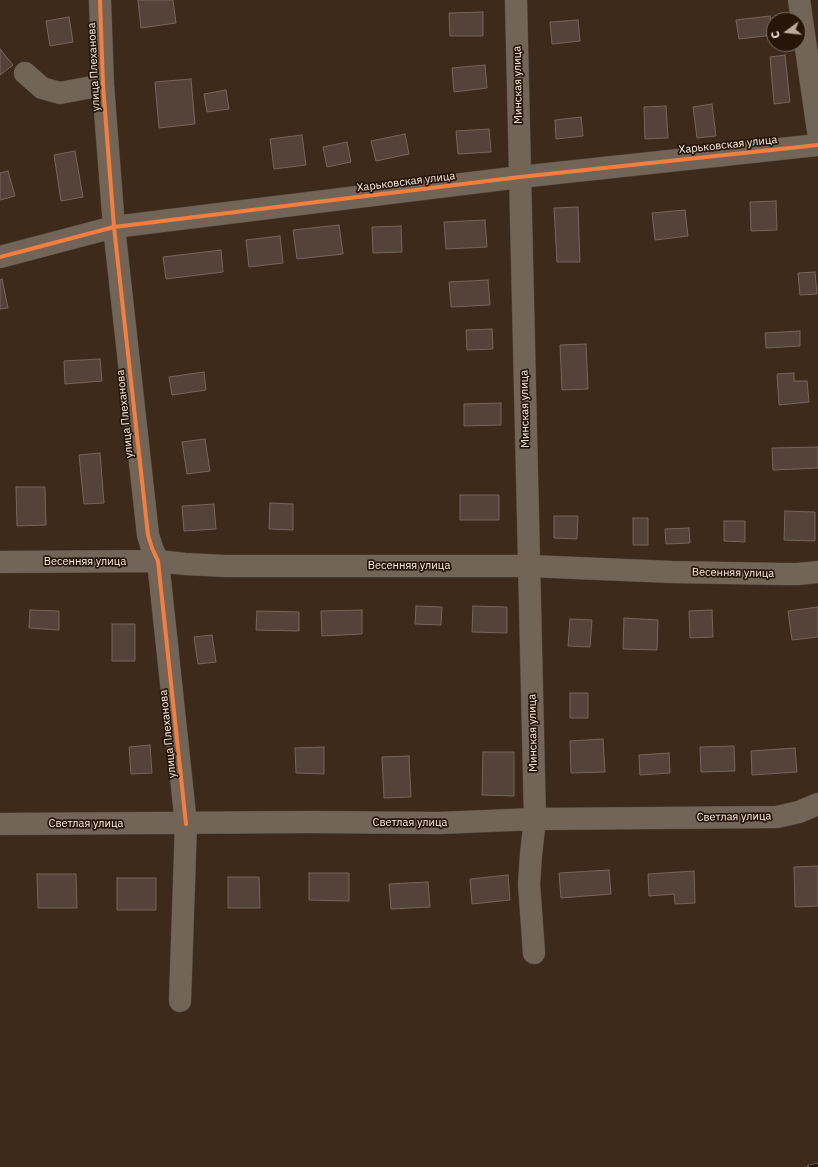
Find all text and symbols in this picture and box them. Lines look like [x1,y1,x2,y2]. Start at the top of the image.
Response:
north arrow [766,12,806,52]
street label: улица Плеханова [85,22,103,112]
text: С [768,30,783,40]
street label: Минская улица [511,46,525,124]
street label: Харьковская улица [678,133,778,157]
street label: Харьковская улица [356,169,456,195]
street label: улица Плеханова [114,369,136,459]
street label: Минская улица [518,370,532,448]
street label: Весенняя улица [44,555,126,569]
street label: Весенняя улица [368,559,450,573]
street label: Весенняя улица [692,566,774,580]
street label: улица Плеханова [157,689,179,779]
street label: Минская улица [526,694,540,772]
street label: Светлая улица [696,810,772,824]
street label: Светлая улица [373,816,447,830]
street label: Светлая улица [49,817,123,831]

